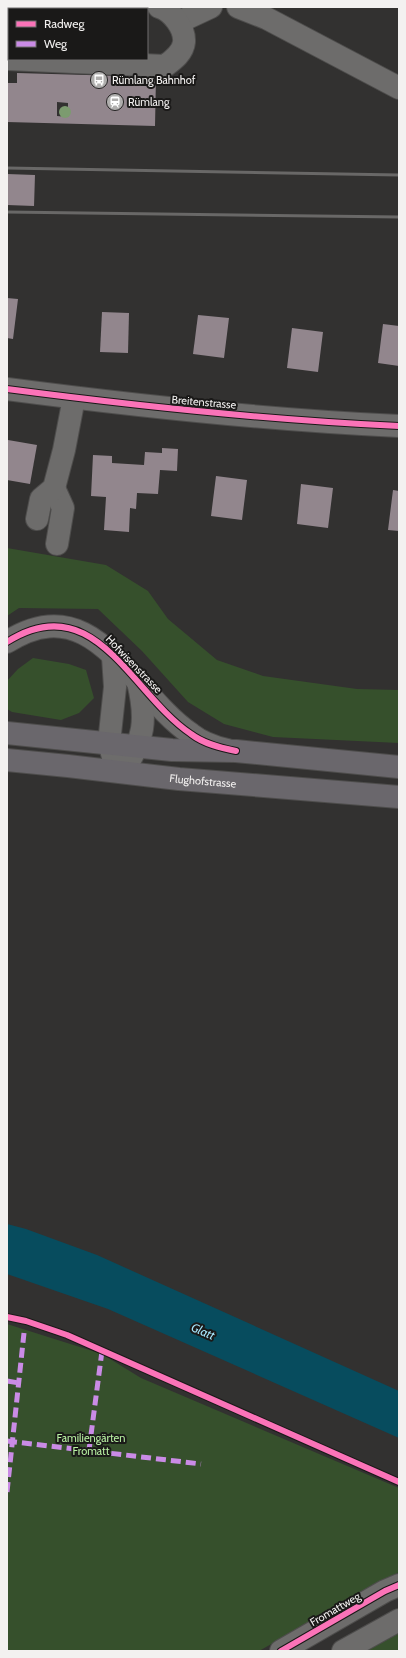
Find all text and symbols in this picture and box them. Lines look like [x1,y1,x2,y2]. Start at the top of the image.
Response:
legend [8,8,148,60]
text: Radweg [44,16,85,31]
text: Weg [44,36,68,51]
bus stop icon: Rümlang Bahnhof [89,70,109,90]
place label: Rümlang Bahnhof [112,73,196,87]
station icon: Rümlang [105,92,125,112]
place label: Rümlang [128,95,170,109]
street label: Breitenstrasse [171,392,237,412]
street label: Hofwisenstrasse [103,632,166,696]
street label: Flughofstrasse [169,771,237,791]
water label: Glatt [189,1319,217,1343]
park label: Familiengärten Fromatt [57,1431,125,1458]
street label: Fromattweg [307,1589,363,1629]

